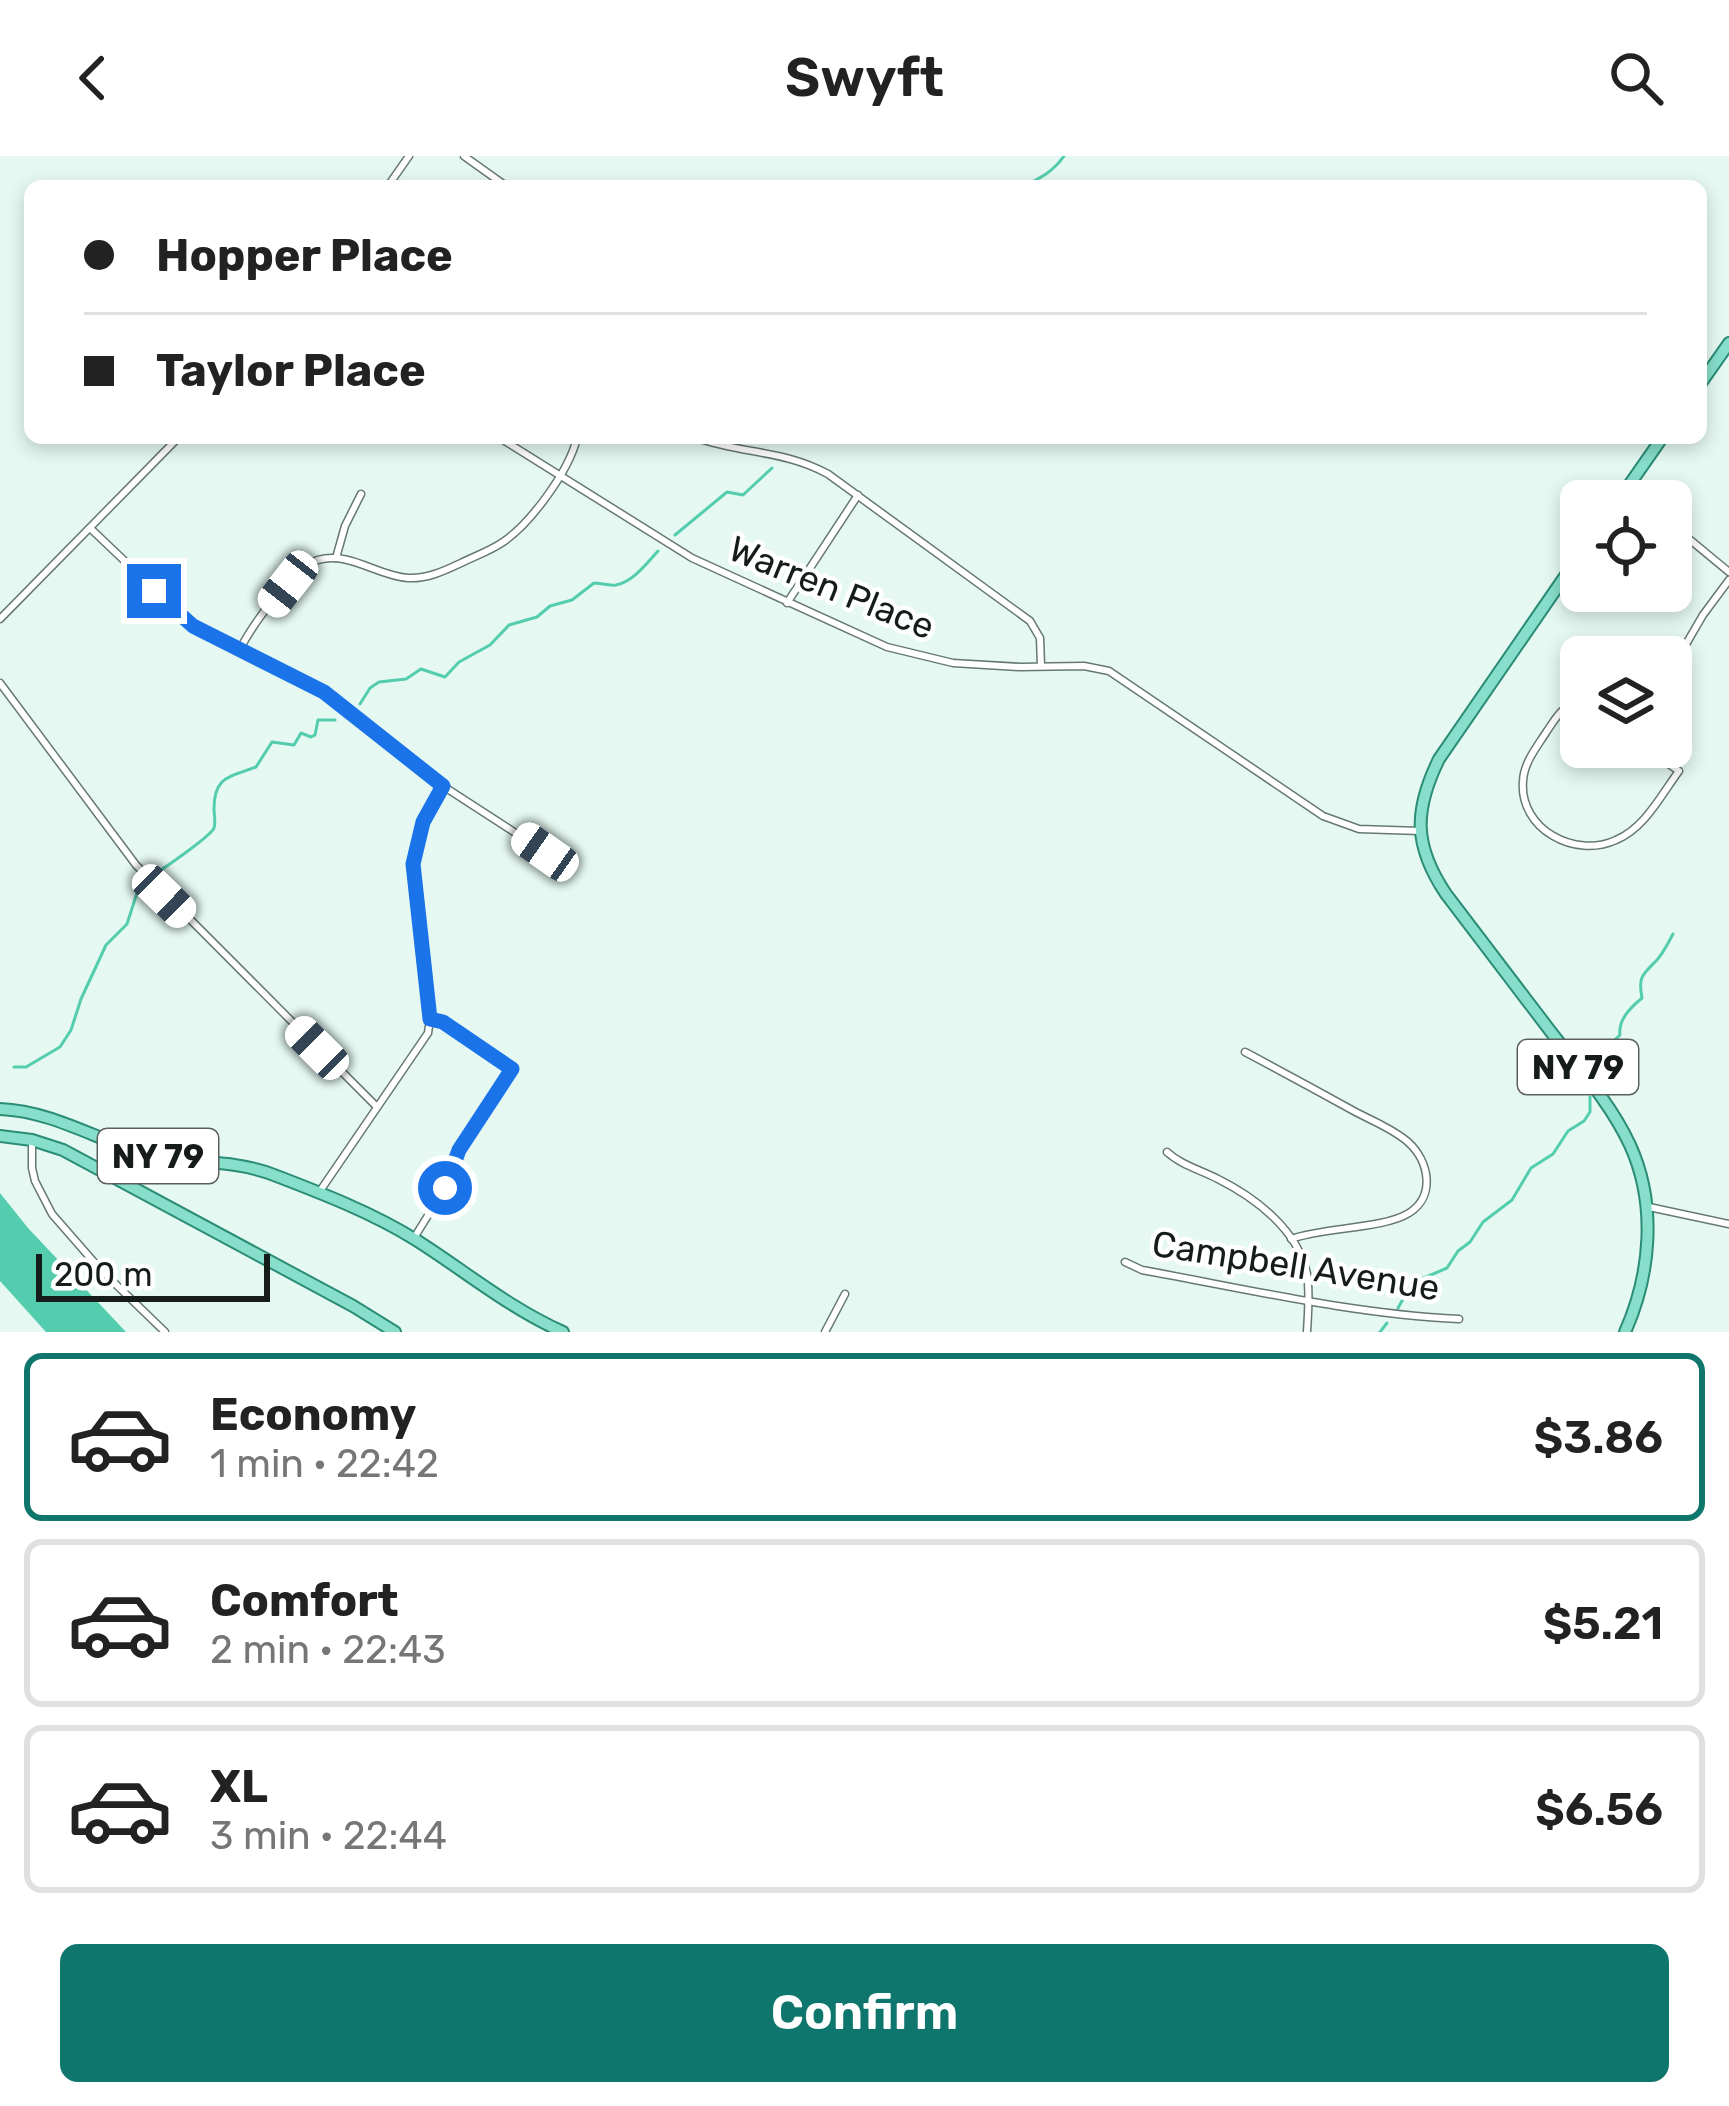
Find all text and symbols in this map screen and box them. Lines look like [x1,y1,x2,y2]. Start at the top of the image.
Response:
icon: back [60,45,126,111]
icon: search [1603,45,1669,111]
text: Swyft [785,46,944,110]
text: Hopper Place [156,229,453,282]
text: Taylor Place [156,344,426,397]
map controls [1560,480,1692,768]
button: locate [1560,480,1692,612]
street label: Warren Place [723,527,941,648]
car [252,545,324,623]
route end [127,564,181,618]
button: layers [1560,636,1692,768]
car [505,817,585,887]
car [126,858,202,934]
car [279,1010,355,1086]
road number: NY 79 [1518,1040,1638,1094]
road number: NY 79 [98,1129,218,1183]
route start [418,1161,472,1215]
street label: Campbell Avenue [1149,1222,1443,1309]
scale bar [36,1248,270,1301]
text: 200 m [54,1255,153,1294]
icon: car [66,1383,174,1491]
text: Economy [210,1388,416,1441]
text: $3.86 [1534,1411,1663,1464]
text: 1 min · 22:42 [210,1441,439,1487]
icon: car [66,1569,174,1677]
text: Comfort [210,1574,399,1627]
text: $5.21 [1543,1597,1663,1650]
text: 2 min · 22:43 [210,1627,446,1673]
icon: car [66,1755,174,1863]
text: XL [210,1760,268,1813]
text: $6.56 [1535,1783,1663,1836]
text: 3 min · 22:44 [210,1813,447,1859]
button: Confirm [60,1944,1669,2082]

